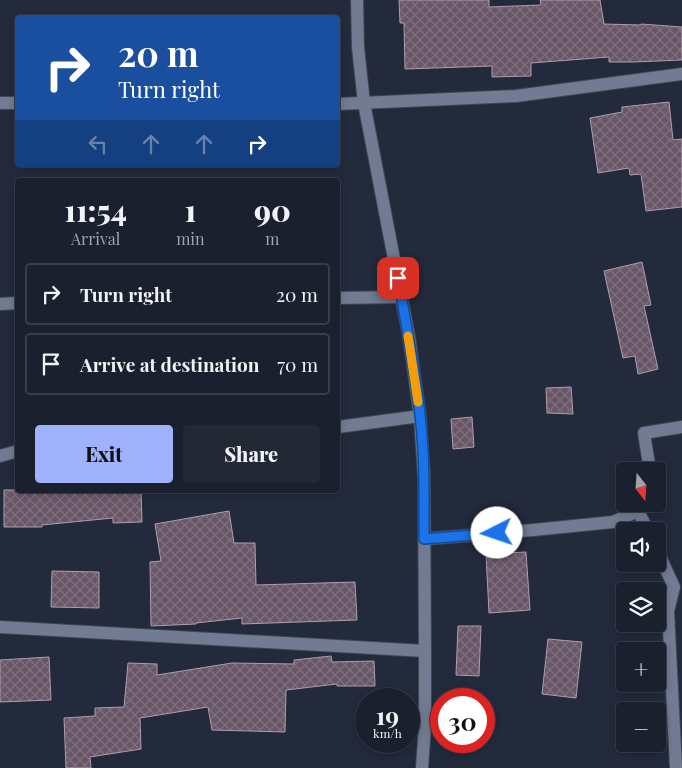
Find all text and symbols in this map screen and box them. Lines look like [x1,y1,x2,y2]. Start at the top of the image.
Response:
text: 20 m [118,29,199,76]
icon: right [35,35,100,100]
text: Turn right [118,74,220,104]
icon: left [84,130,112,158]
icon: ahead [137,130,165,158]
icon: ahead [190,130,218,158]
icon: right [243,130,271,158]
text: 11:54 [64,190,127,230]
text: 1 [185,190,196,230]
text: 90 [254,190,291,230]
text: Arrival [71,228,120,249]
text: min [176,228,205,249]
text: m [265,228,279,249]
pin [377,257,419,299]
icon: arrive [384,264,412,292]
icon: right [37,280,65,308]
text: Turn right [80,281,172,307]
text: 20 m [276,281,318,307]
icon: arrive [37,350,65,378]
text: Arrive at destination [80,351,260,377]
text: 70 m [277,351,318,377]
button: Exit [35,425,173,483]
button: Share [183,425,320,483]
north arrow [616,462,666,512]
map controls [616,462,666,752]
position arrow [470,506,522,558]
button: sound [616,522,666,572]
button: layers [616,582,666,632]
button: + [616,642,666,692]
speed limit sign: 30 [430,688,495,753]
text: 19 [376,698,399,731]
button: − [616,702,666,752]
text: km/h [373,725,402,741]

